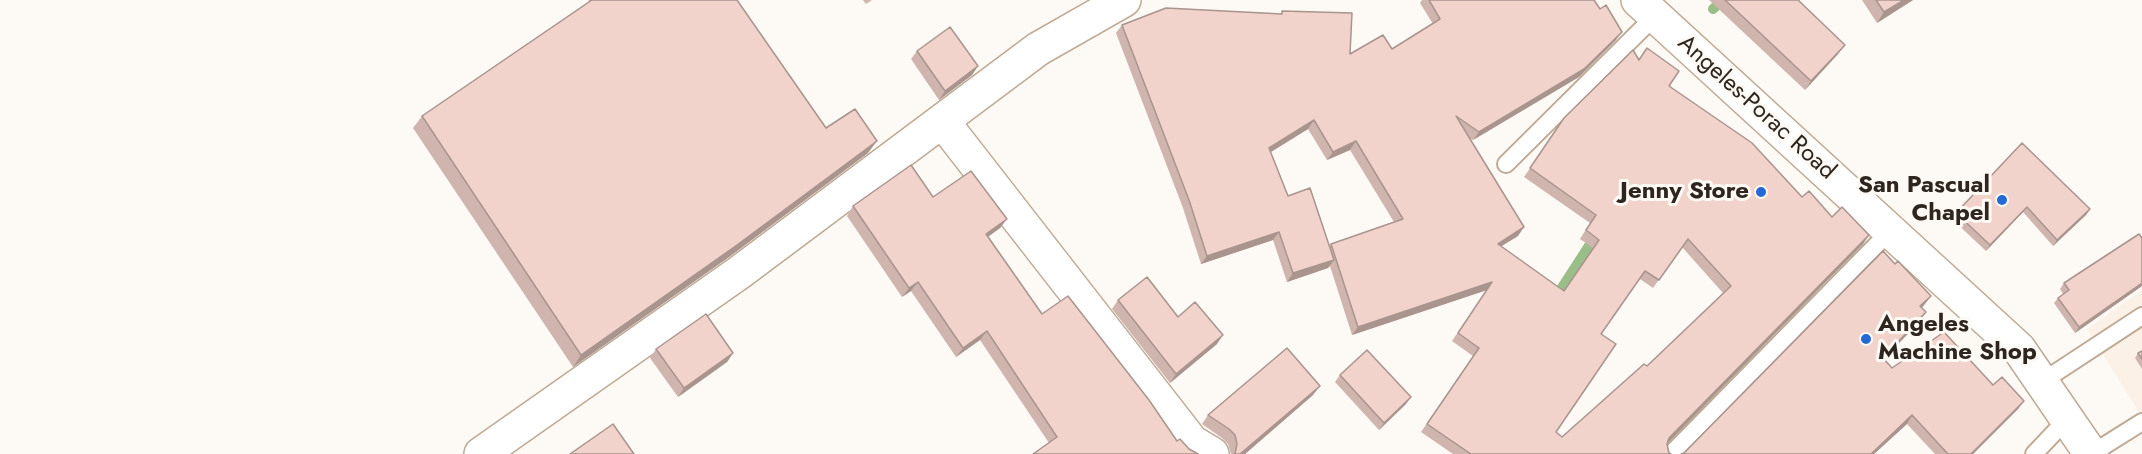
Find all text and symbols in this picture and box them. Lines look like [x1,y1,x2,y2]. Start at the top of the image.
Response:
street label: Angeles-Porac Road [1671,29,1841,187]
place label: San Pascual Chapel [1858,172,1990,228]
place label: Jenny Store [1620,178,1749,206]
marker: Jenny Store [1754,185,1768,199]
marker: San Pascual Chapel [1995,193,2009,207]
place label: Angeles Machine Shop [1878,311,2037,367]
marker: Angeles Machine Shop [1859,332,1873,346]

